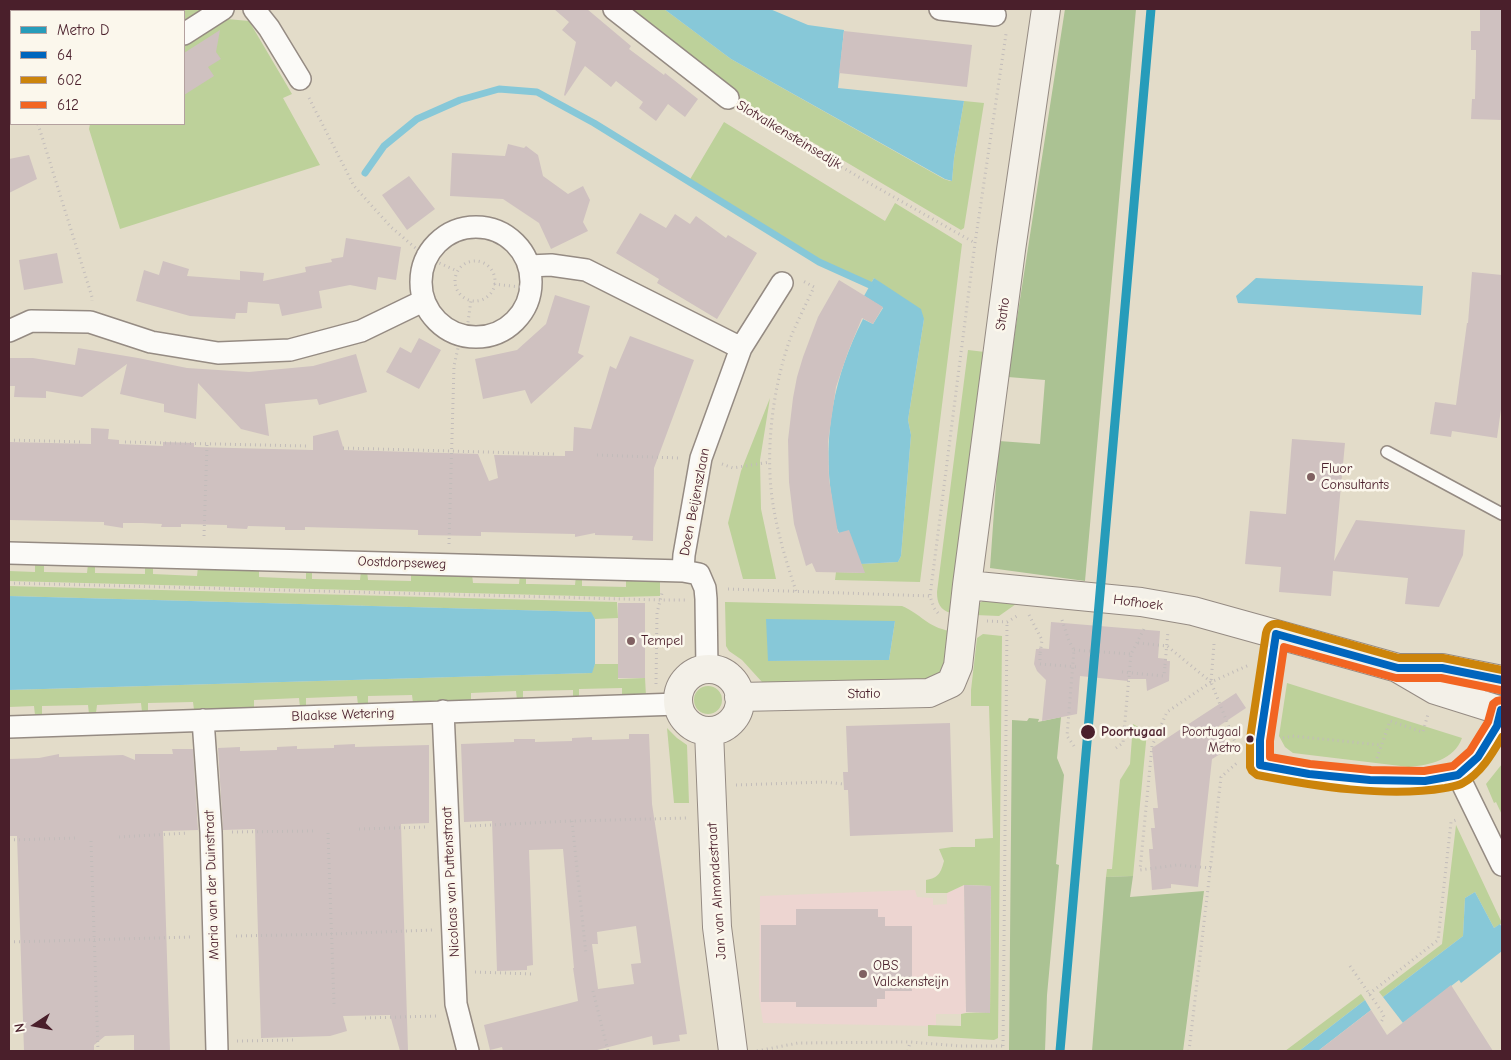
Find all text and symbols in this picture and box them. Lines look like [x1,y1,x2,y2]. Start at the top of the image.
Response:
legend [10,10,185,125]
text: Metro D [57,21,109,39]
text: 64 [57,46,72,64]
text: 602 [57,71,82,89]
text: 612 [57,96,79,114]
street label: Slotvalkensteinsedijk [733,97,845,173]
street label: Statio [992,296,1014,332]
street label: Doen Beijenszlaan [676,447,714,557]
place label: Fluor Consultants [1321,461,1389,494]
marker: Fluor Consultants [1305,471,1317,483]
street label: Oostdorpseweg [357,553,447,573]
street label: Hofhoek [1112,592,1164,614]
place label: Tempel [641,633,683,649]
marker: Tempel [625,635,637,647]
street label: Statio [847,685,881,703]
street label: Blaakse Wetering [291,705,395,725]
marker: Poortugaal [1079,723,1097,741]
place label: Poortugaal [1101,724,1166,740]
place label: Poortugaal Metro [1182,724,1241,755]
marker: Poortugaal Metro [1245,734,1255,744]
street label: Nicolaas van Puttenstraat [439,806,463,958]
street label: Maria van der Duinstraat [201,810,223,960]
street label: Jan van Almondestraat [704,822,730,960]
place label: OBS Valckensteijn [873,958,949,990]
marker: OBS Valckensteijn [857,968,869,980]
north arrow [10,1000,60,1050]
text: N [11,1022,29,1034]

